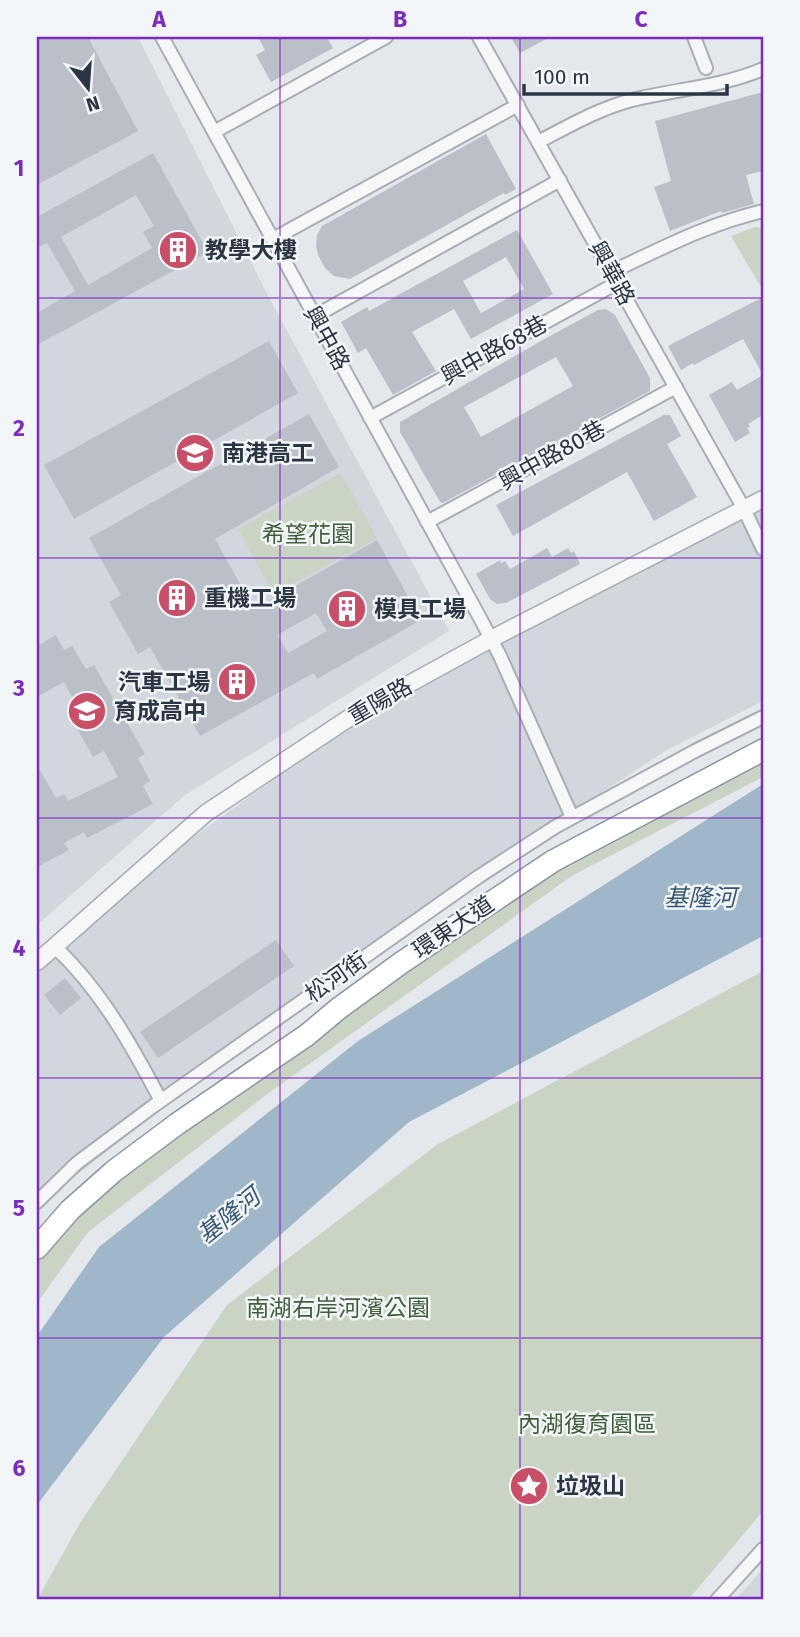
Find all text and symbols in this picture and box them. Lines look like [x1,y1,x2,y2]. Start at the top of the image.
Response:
text: A [151,5,166,33]
text: B [393,5,407,33]
text: C [634,5,648,33]
north arrow [52,52,122,122]
scale bar [524,52,726,96]
text: 100 m [534,64,590,90]
text: N [83,91,102,117]
text: 1 [14,154,24,182]
building icon: 教學大樓 [157,229,199,271]
place label: 教學大樓 [205,236,297,264]
street label: 興華路 [583,236,641,310]
street label: 興中路 [298,301,356,375]
street label: 興中路68巷 [436,309,552,391]
text: 2 [13,414,25,442]
street label: 興中路80巷 [494,414,610,496]
school or university icon: 南港高工 [174,432,216,474]
place label: 南港高工 [222,439,314,467]
park label: 希望花園 [262,520,354,548]
building icon: 重機工場 [156,577,198,619]
place label: 重機工場 [204,584,296,612]
building icon: 模具工場 [326,588,368,630]
place label: 模具工場 [374,595,466,623]
building icon: 汽車工場 [216,661,258,703]
place label: 汽車工場 [118,668,210,696]
street label: 重陽路 [343,672,417,730]
text: 3 [12,674,25,702]
school or university icon: 育成高中 [66,690,108,732]
place label: 育成高中 [114,697,206,725]
water label: 基隆河 [664,884,740,912]
street label: 環東大道 [407,890,499,964]
text: 4 [13,934,26,962]
street label: 松河街 [300,946,372,1008]
water label: 基隆河 [192,1180,269,1250]
text: 5 [13,1194,25,1222]
park label: 南湖右岸河濱公園 [246,1294,430,1322]
park label: 內湖復育園區 [518,1410,656,1438]
text: 6 [13,1454,26,1482]
place icon: 垃圾山 [508,1465,550,1507]
place label: 垃圾山 [556,1472,625,1500]

